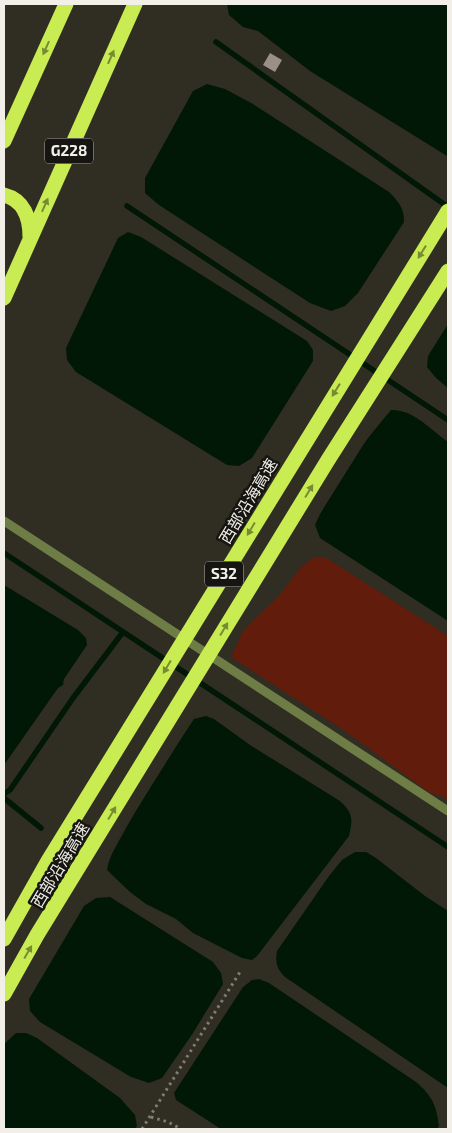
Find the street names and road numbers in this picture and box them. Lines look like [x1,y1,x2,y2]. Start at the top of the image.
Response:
road number: G228 [45,138,93,164]
street label: 西部沿海高速 [215,455,280,547]
road number: S32 [205,562,243,586]
street label: 西部沿海高速 [27,819,92,911]

